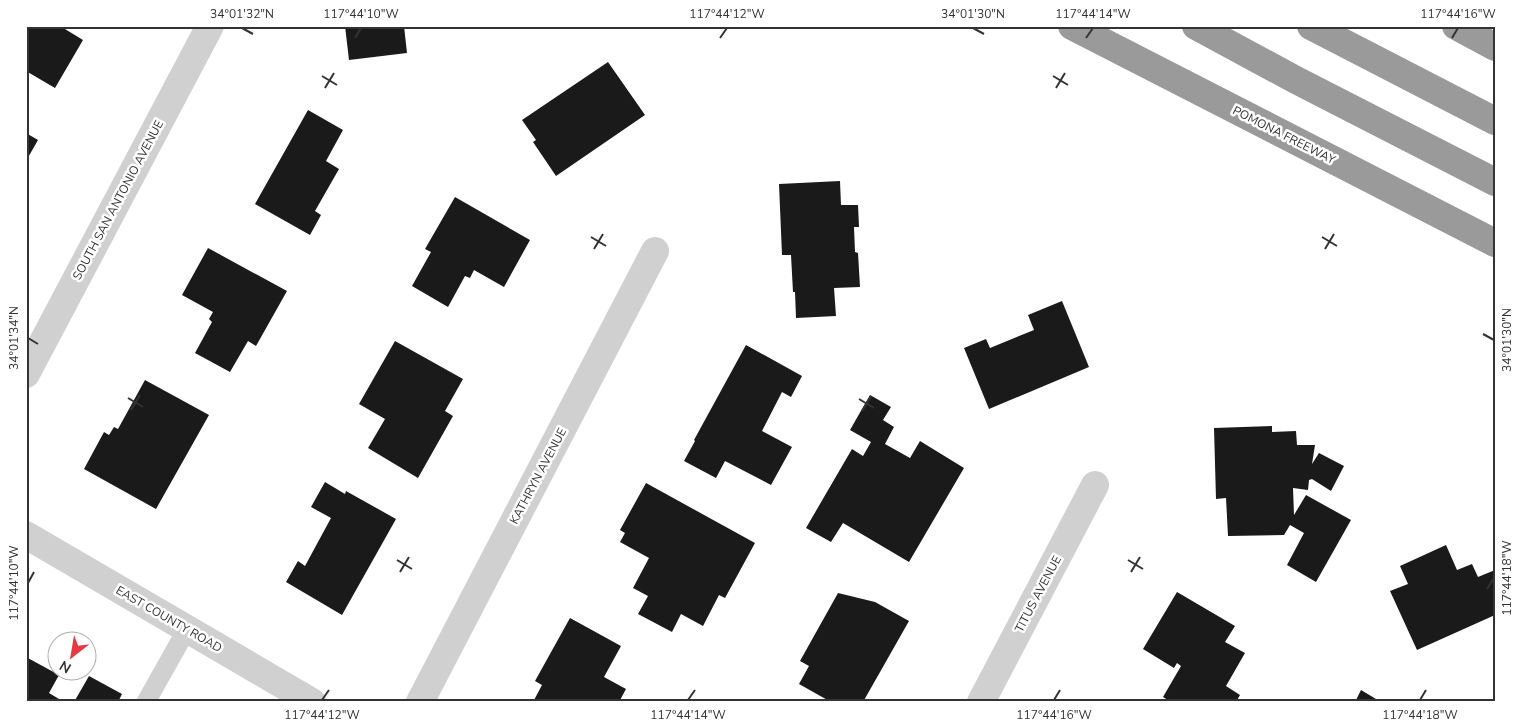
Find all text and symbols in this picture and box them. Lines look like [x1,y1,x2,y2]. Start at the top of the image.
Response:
text: 34°01'32"N [210,6,274,22]
text: 117°44'10"W [323,6,399,22]
text: 117°44'12"W [689,6,765,22]
text: 34°01'30"N [941,6,1005,22]
text: 117°44'14"W [1055,6,1131,22]
text: 117°44'16"W [1420,6,1496,22]
street label: POMONA FREEWAY [1230,102,1339,168]
street label: SOUTH SAN ANTONIO AVENUE [69,117,167,283]
text: 34°01'34"N [6,306,22,370]
text: 34°01'30"N [1499,308,1515,372]
street label: KATHRYN AVENUE [506,425,570,527]
text: 117°44'18"W [1499,540,1515,616]
text: 117°44'10"W [6,545,22,621]
street label: TITUS AVENUE [1011,553,1065,635]
street label: EAST COUNTY ROAD [113,582,225,656]
north arrow [48,630,98,680]
text: N [56,656,75,678]
text: 117°44'12"W [284,707,360,723]
text: 117°44'14"W [650,707,726,723]
text: 117°44'16"W [1016,707,1092,723]
text: 117°44'18"W [1382,707,1458,723]

